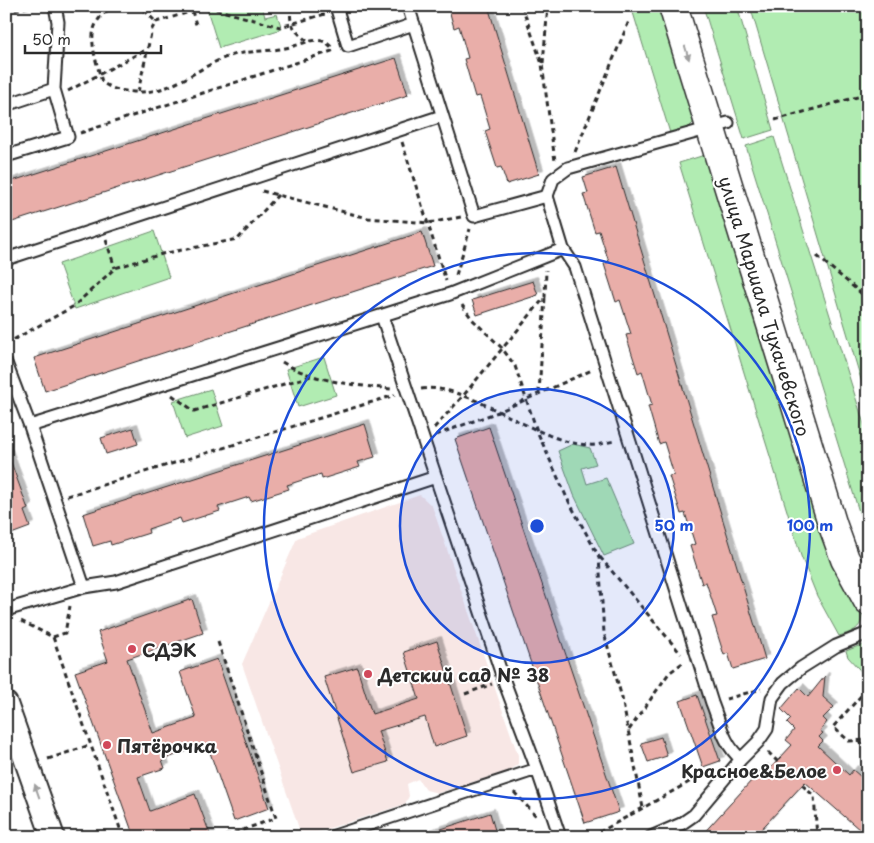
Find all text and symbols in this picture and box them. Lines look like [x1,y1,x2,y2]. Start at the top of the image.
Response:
scale bar [25,22,161,54]
text: 50 m [32,27,71,50]
one-way arrow [684,46,692,61]
street label: улица Маршала Тухачевского [712,173,818,439]
text: 50 m [655,513,693,536]
text: 100 m [787,513,833,536]
centre of rings [528,517,546,535]
place label: СДЭК [142,636,197,663]
marker: СДЭК [126,643,138,655]
place label: Детский сад № 38 [377,661,549,688]
marker: Детский сад № 38 [362,668,374,680]
place label: Пятёрочка [117,732,218,759]
marker: Пятёрочка [101,739,113,751]
place label: Красное&Белое [681,757,827,784]
marker: Красное&Белое [831,764,843,776]
one-way arrow [33,783,41,798]

